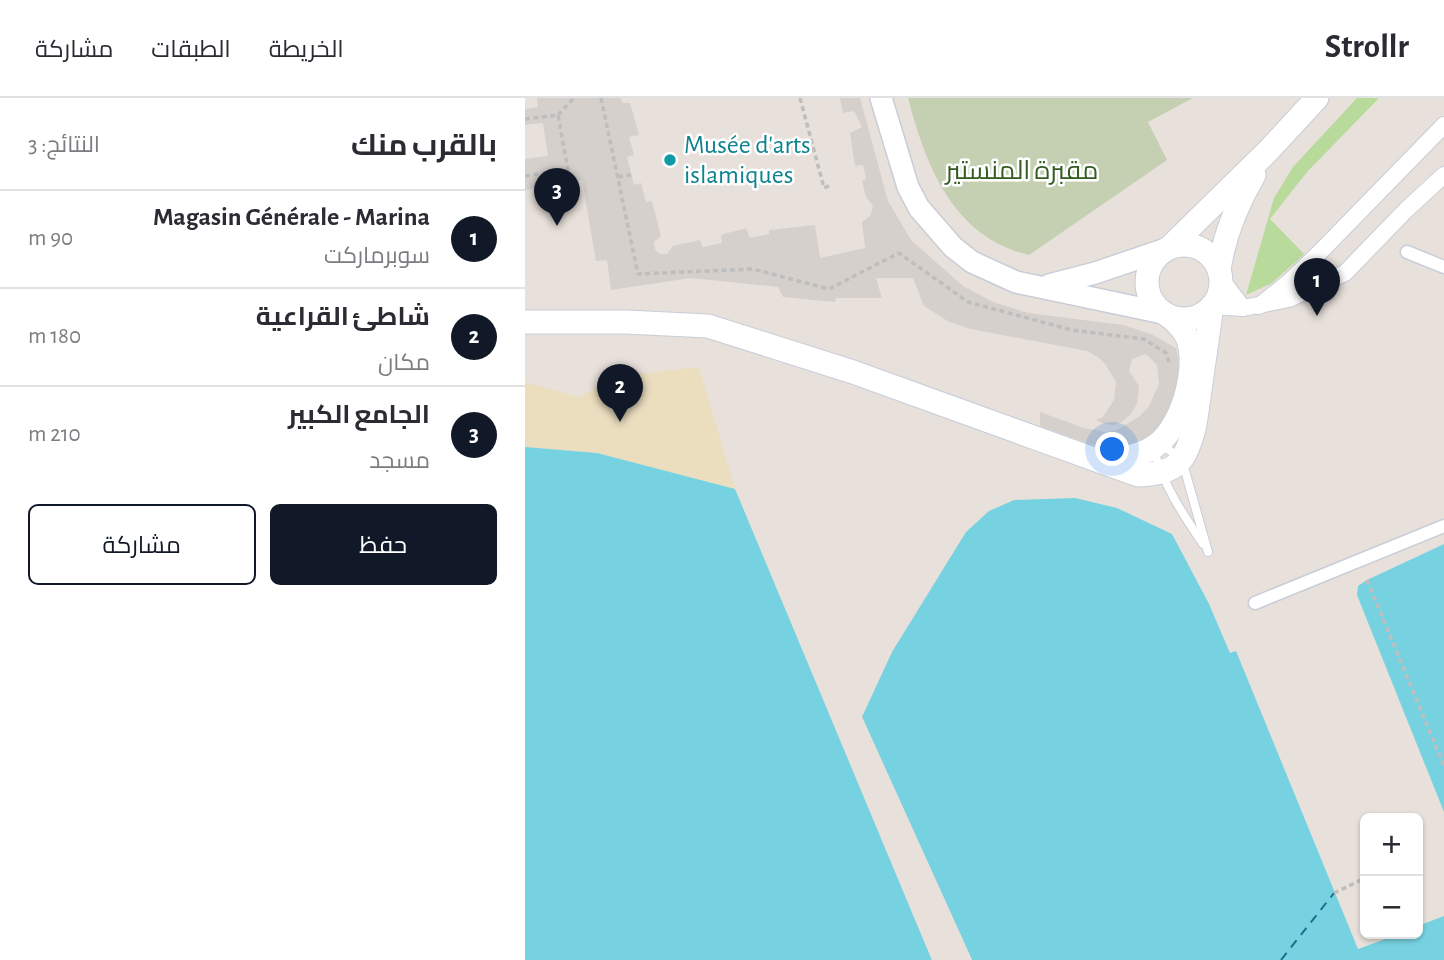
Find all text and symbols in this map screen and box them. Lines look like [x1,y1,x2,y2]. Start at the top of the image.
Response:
text: Strollr [1325,31,1409,64]
text: مشاركة [35,38,113,62]
text: الطبقات [151,38,231,62]
text: الخريطة [269,38,344,62]
text: بالقرب منك [351,131,497,161]
place label: Musée d'arts islamiques [684,132,811,188]
text: النتائج: 3 [28,134,100,157]
marker: Musée d'arts islamiques [662,152,678,168]
park label: مقبرة المنستير [943,158,1099,185]
pin: 3 [534,168,580,226]
text: Magasin Générale - Marina [153,204,430,230]
text: 90 m [28,227,73,250]
text: 1 [470,227,478,250]
text: سوبرماركت [324,245,430,268]
pin: 1 [1294,258,1340,316]
text: شاطئ القراعية [256,304,430,330]
text: 180 m [28,325,81,348]
text: 2 [469,325,479,348]
text: مكان [378,352,430,375]
pin: 2 [597,364,643,422]
text: الجامع الكبير [288,402,430,428]
text: 210 m [28,423,81,446]
text: 3 [469,423,479,446]
your location [1095,432,1129,466]
text: مسجد [369,450,430,473]
button: مشاركة [28,504,256,585]
button: حفظ [270,504,497,585]
map controls [1360,813,1423,939]
button: + [1360,813,1423,876]
button: − [1360,876,1423,939]

